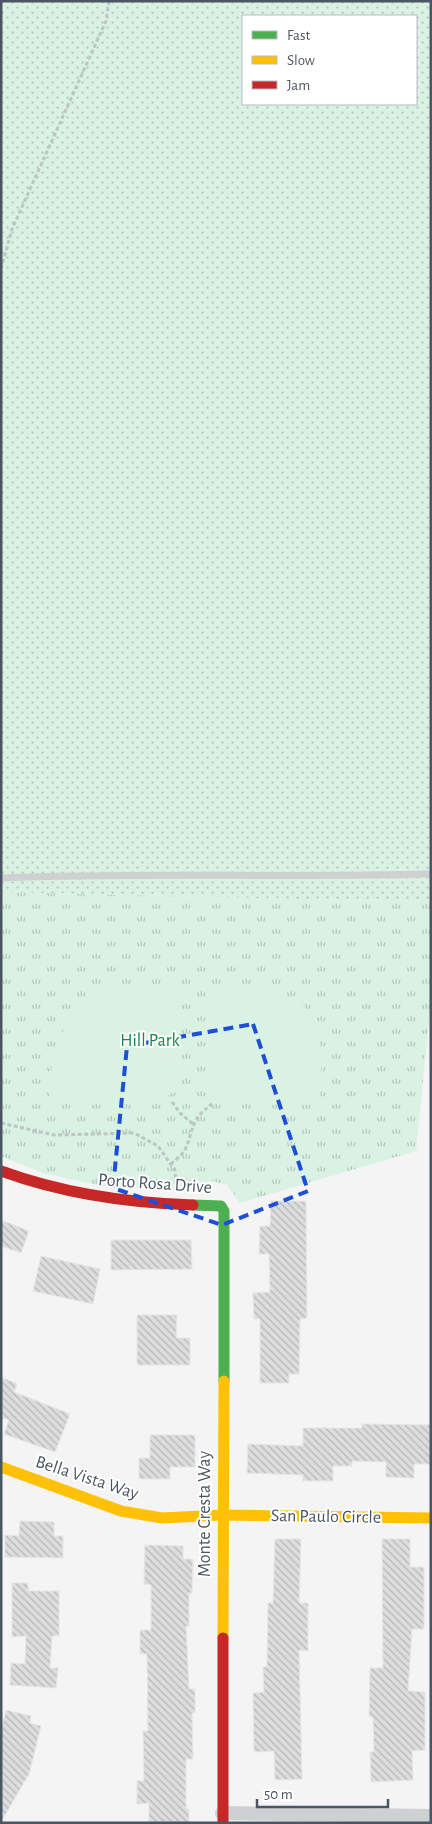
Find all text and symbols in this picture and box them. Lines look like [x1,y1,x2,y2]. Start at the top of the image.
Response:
legend [242,15,417,105]
text: Fast [287,28,311,43]
text: Slow [287,53,315,68]
text: Jam [287,78,310,93]
park label: Hill Park [120,1032,181,1050]
street label: Porto Rosa Drive [98,1171,212,1197]
street label: Monte Cresta Way [196,1451,214,1577]
street label: Bella Vista Way [33,1453,141,1503]
street label: San Paulo Circle [271,1507,381,1527]
scale bar [257,1776,388,1808]
text: 50 m [264,1787,293,1802]

